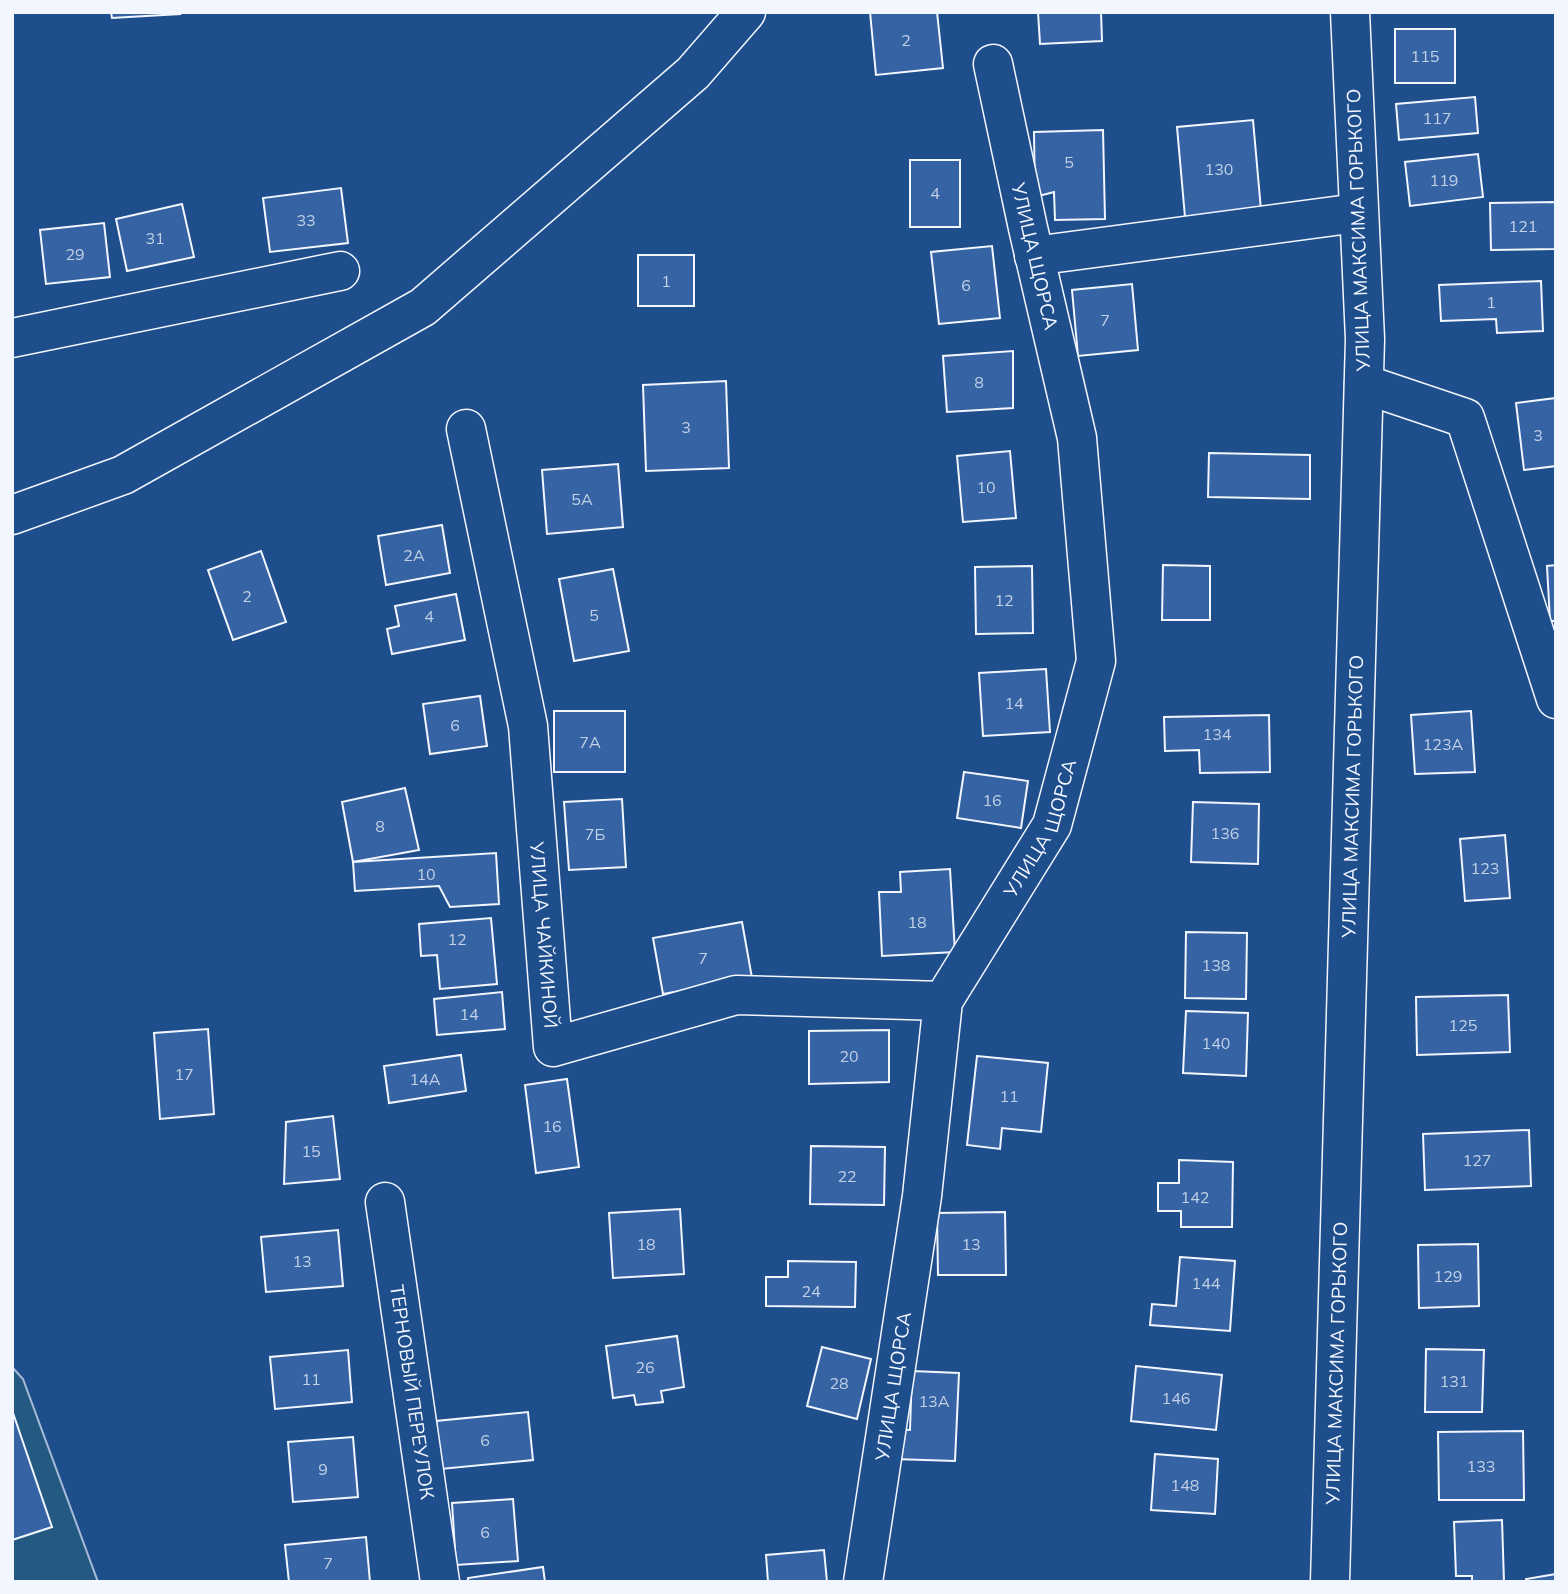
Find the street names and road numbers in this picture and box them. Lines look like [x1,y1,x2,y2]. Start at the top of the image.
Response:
street label: УЛИЦА МАКСИМА ГОРЬКОГО [1341,88,1375,373]
street label: УЛИЦА ЩОРСА [1006,179,1064,332]
street label: УЛИЦА МАКСИМА ГОРЬКОГО [1336,655,1368,939]
street label: УЛИЦА ЩОРСА [998,757,1081,903]
street label: УЛИЦА ЧАЙКИНОЙ [525,840,563,1029]
street label: УЛИЦА МАКСИМА ГОРЬКОГО [1320,1221,1352,1506]
street label: ТЕРНОВЫЙ ПЕРЕУЛОК [385,1283,440,1501]
street label: УЛИЦА ЩОРСА [870,1310,916,1463]

